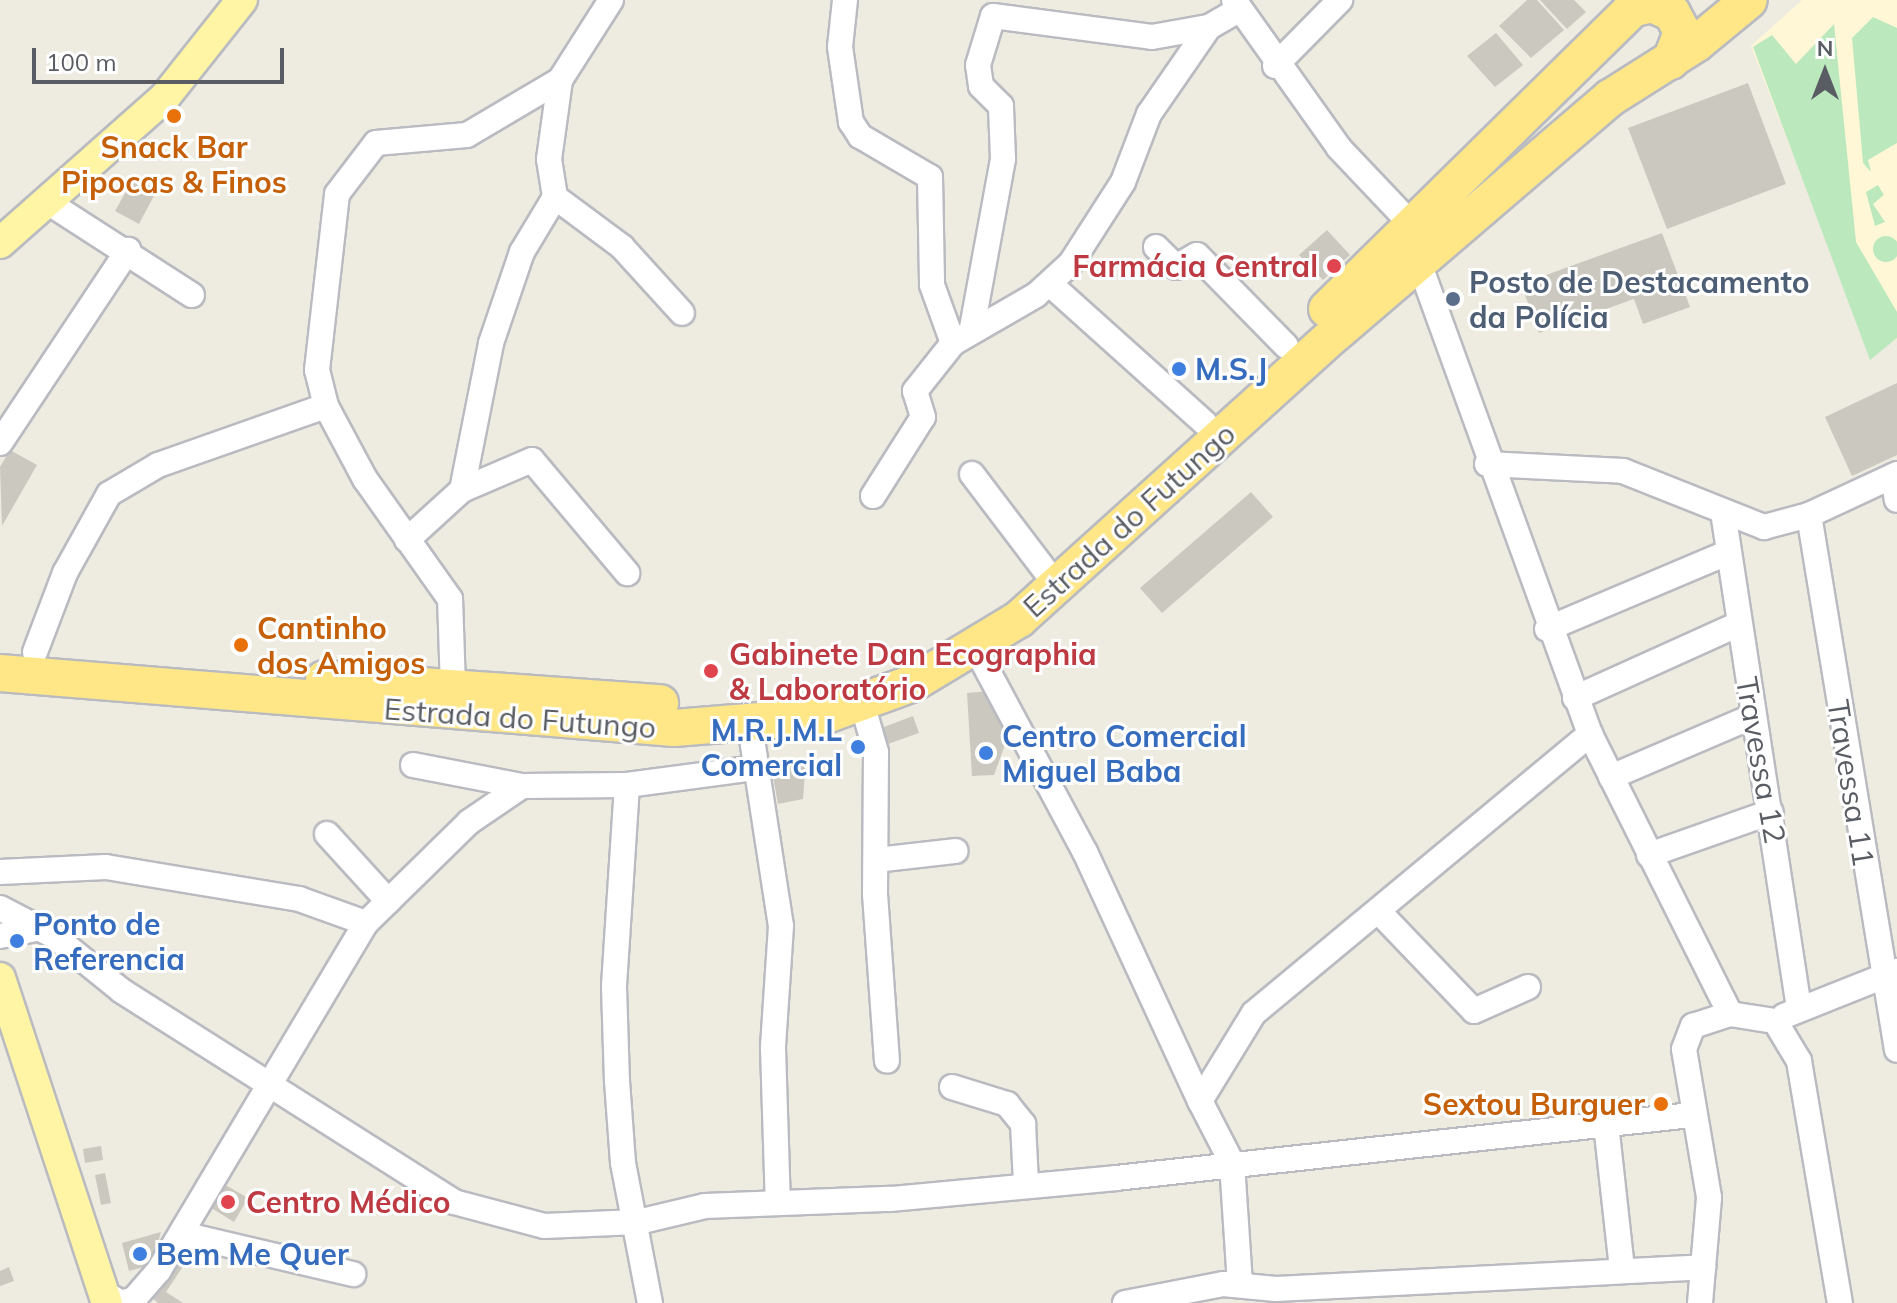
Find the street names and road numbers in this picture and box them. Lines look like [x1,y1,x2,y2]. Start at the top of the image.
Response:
street label: Estrada do Futungo [1016,415,1242,625]
street label: Travessa 12 [1729,674,1793,846]
street label: Estrada do Futungo [383,691,657,745]
street label: Travessa 11 [1820,697,1882,869]

